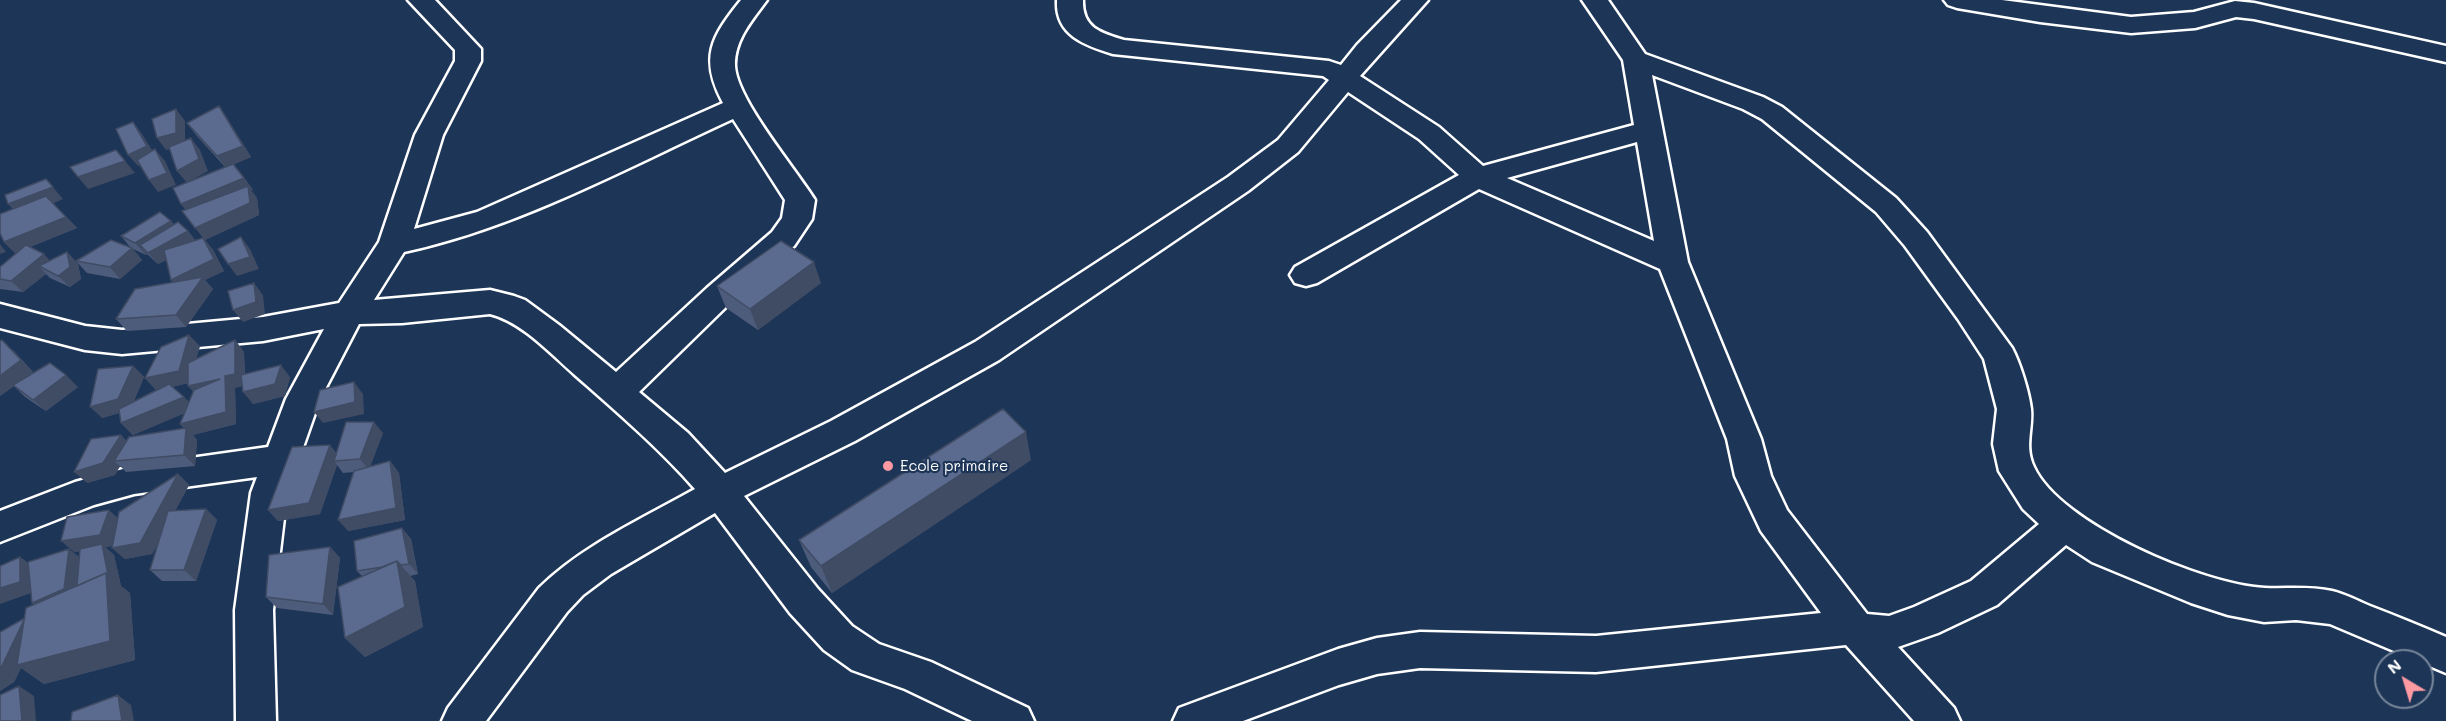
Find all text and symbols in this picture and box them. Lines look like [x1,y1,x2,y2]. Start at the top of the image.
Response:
place label: Ecole primaire [900,457,1008,475]
marker: Ecole primaire [881,459,895,473]
north arrow [2374,649,2434,709]
text: N [2383,654,2405,678]

